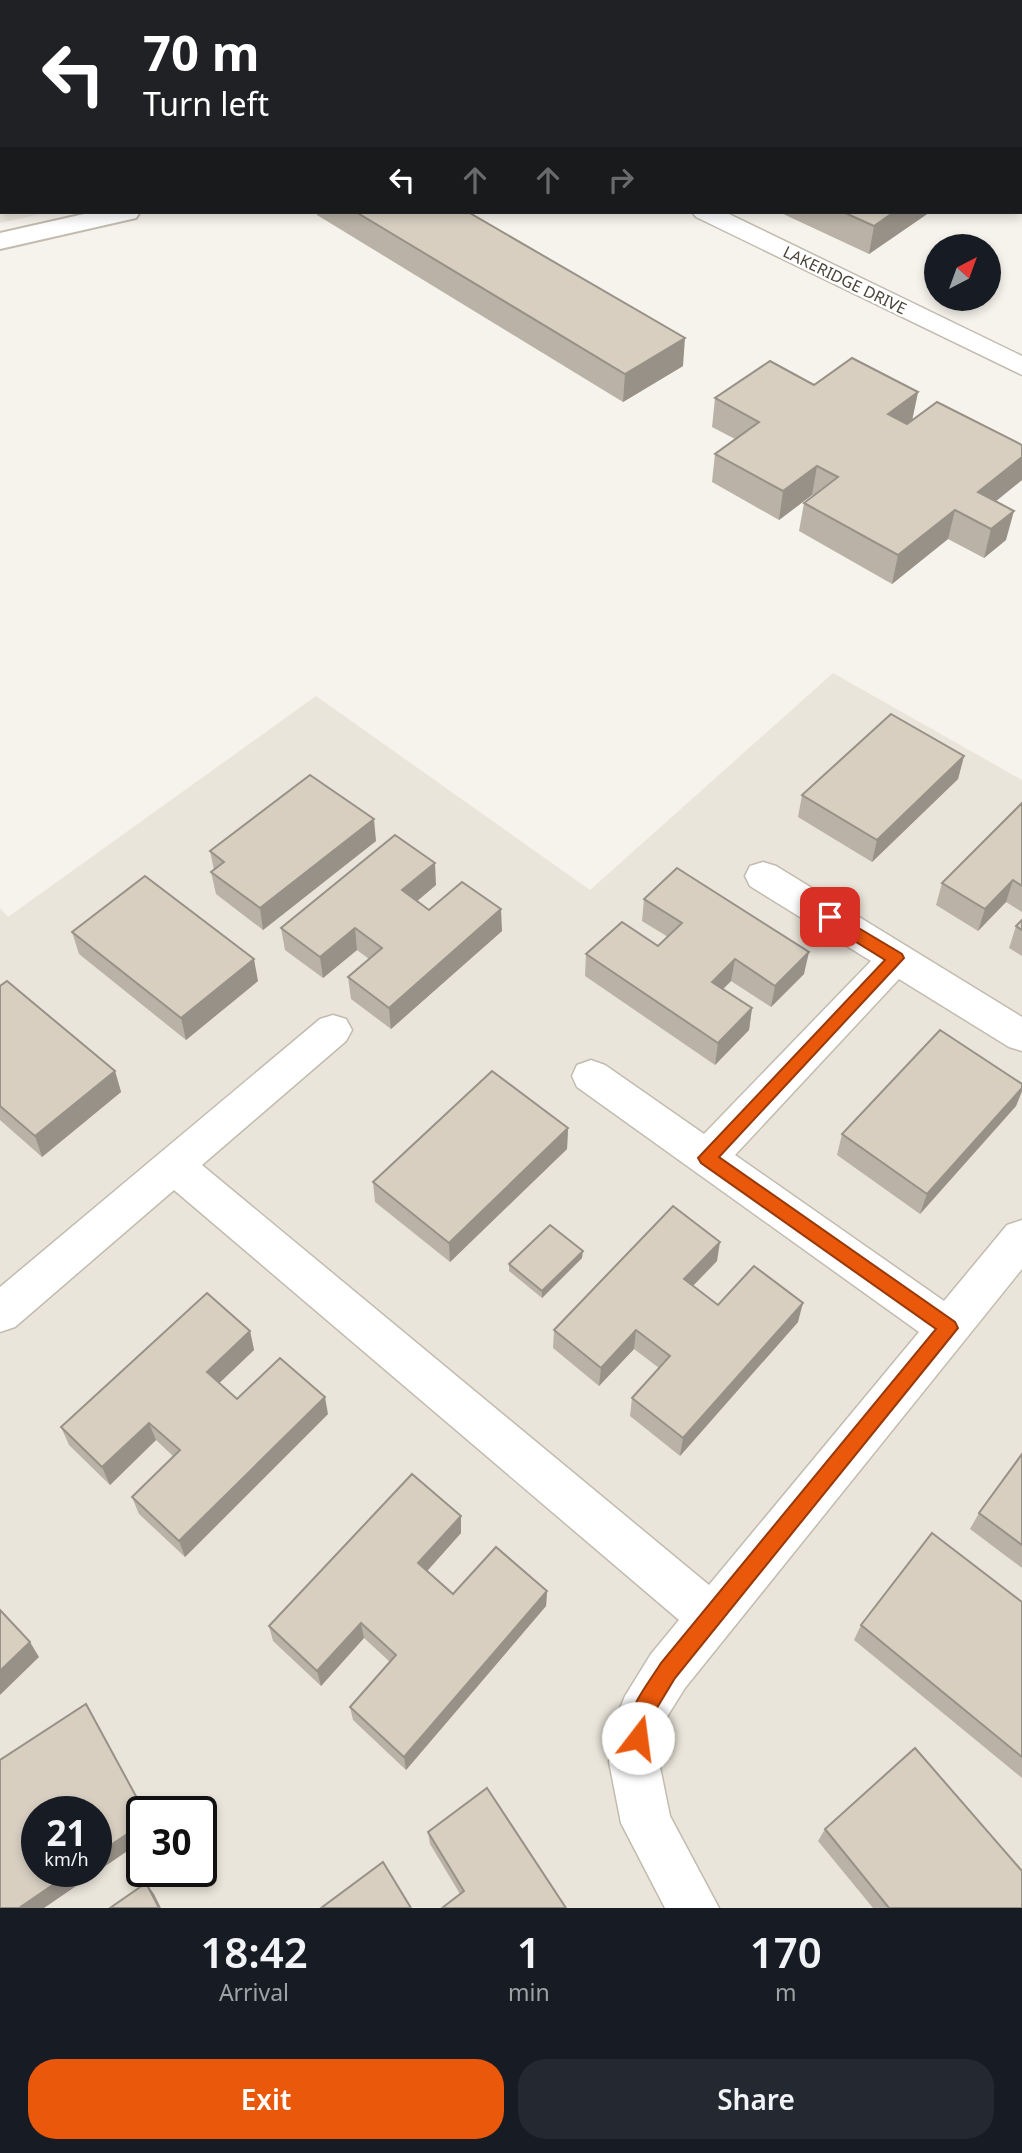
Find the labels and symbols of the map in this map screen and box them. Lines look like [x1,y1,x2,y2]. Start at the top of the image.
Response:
north arrow [924,234,1001,312]
street label: LAKERIDGE DRIVE [780,241,910,319]
pin [800,887,860,947]
position arrow [601,1701,675,1775]
speed limit sign: 30 [126,1796,217,1887]

